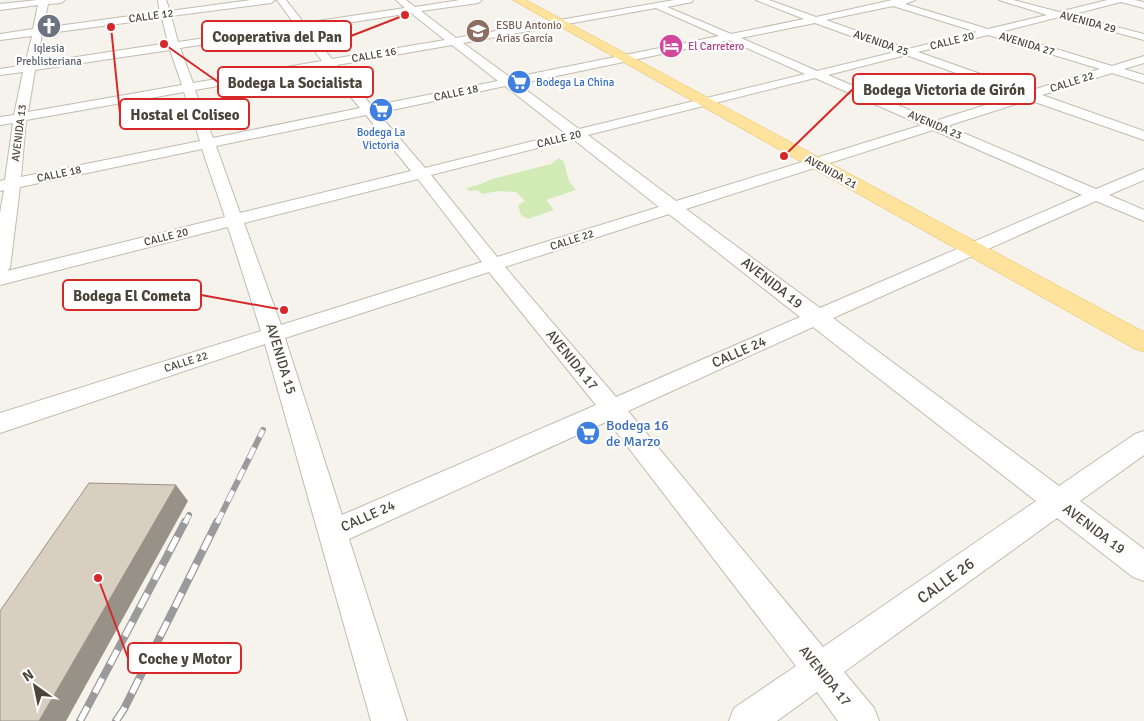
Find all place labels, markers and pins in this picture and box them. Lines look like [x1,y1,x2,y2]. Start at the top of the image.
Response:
church icon: Iglesia Preblisteriana [36,13,62,39]
school or university icon: ESBU Antonio Arias García [465,18,491,44]
place label: ESBU Antonio Arias García [496,19,562,45]
callout: Cooperativa del Pan [202,21,351,51]
hotel icon: El Carretero [658,33,684,59]
place label: El Carretero [688,40,745,53]
place label: Iglesia Preblisteriana [16,42,82,68]
callout: Bodega La Socialista [218,67,373,97]
supermarket icon: Bodega La China [506,69,532,95]
callout: Bodega Victoria de Girón [853,74,1035,104]
place label: Bodega La China [536,76,615,89]
supermarket icon: Bodega La Victoria [368,97,394,123]
callout: Hostal el Coliseo [120,99,249,129]
place label: Bodega La Victoria [357,126,406,152]
callout: Bodega El Cometa [63,280,201,310]
place label: Bodega 16 de Marzo [606,417,669,450]
supermarket icon: Bodega 16 de Marzo [575,420,601,446]
callout: Coche y Motor [128,643,241,673]

